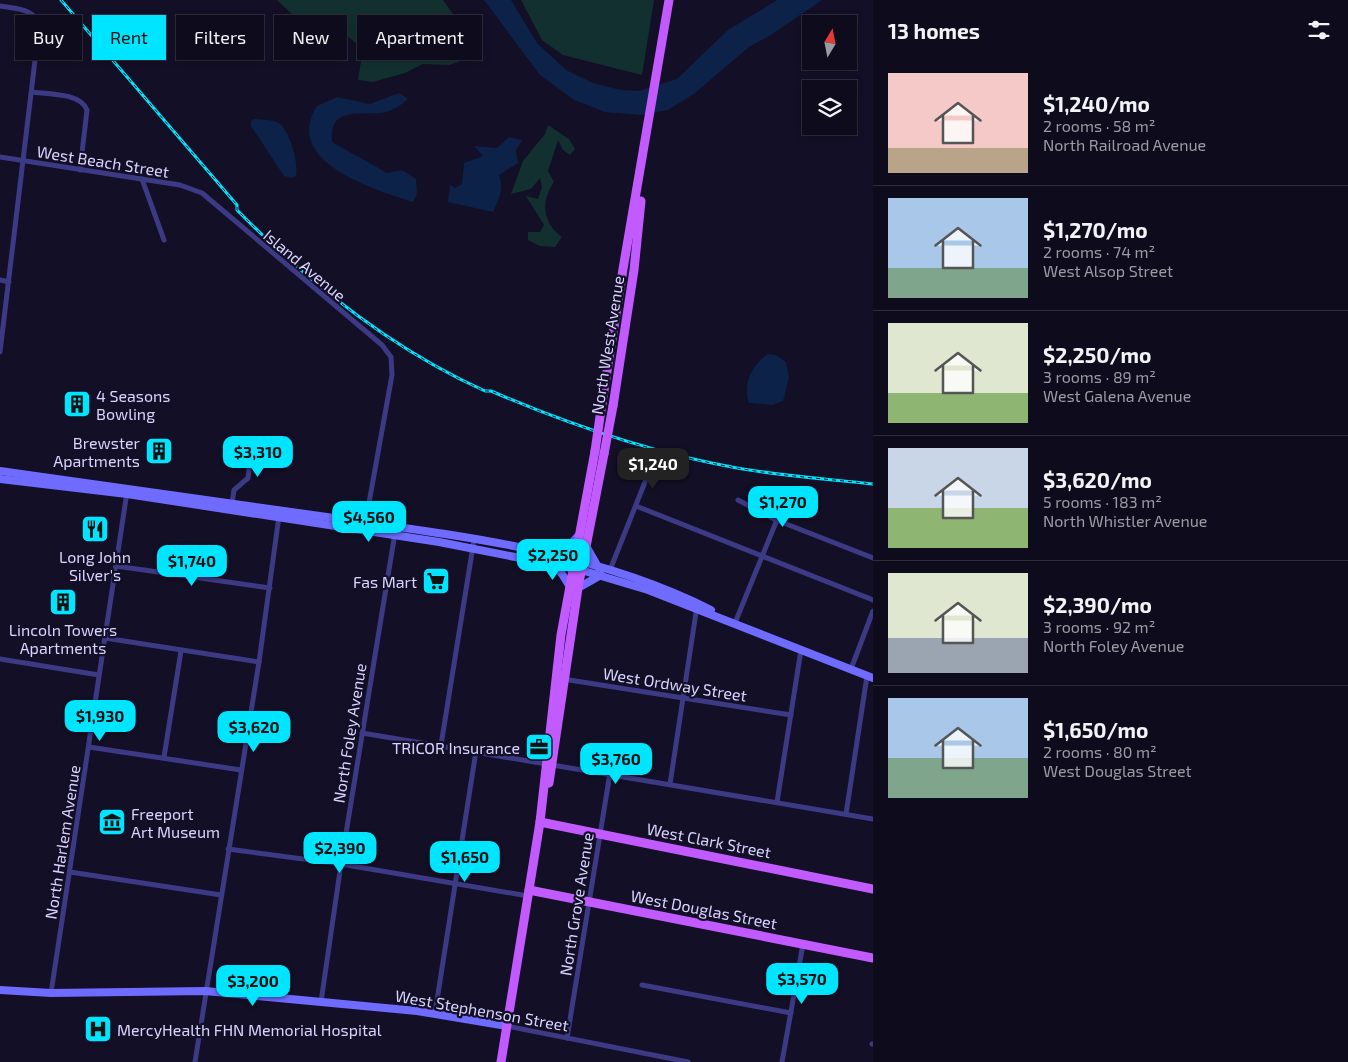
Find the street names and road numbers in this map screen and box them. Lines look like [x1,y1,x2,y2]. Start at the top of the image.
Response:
street label: West Beach Street [35,141,171,181]
street label: Island Avenue [260,225,350,305]
street label: North West Avenue [587,274,627,416]
street label: North Foley Avenue [329,662,369,804]
street label: West Ordway Street [602,663,748,705]
street label: North Harlem Avenue [40,764,84,920]
street label: West Clark Street [645,819,773,861]
street label: North Grove Avenue [555,831,597,977]
street label: West Douglas Street [629,885,779,933]
street label: West Stephenson Street [394,985,570,1035]

